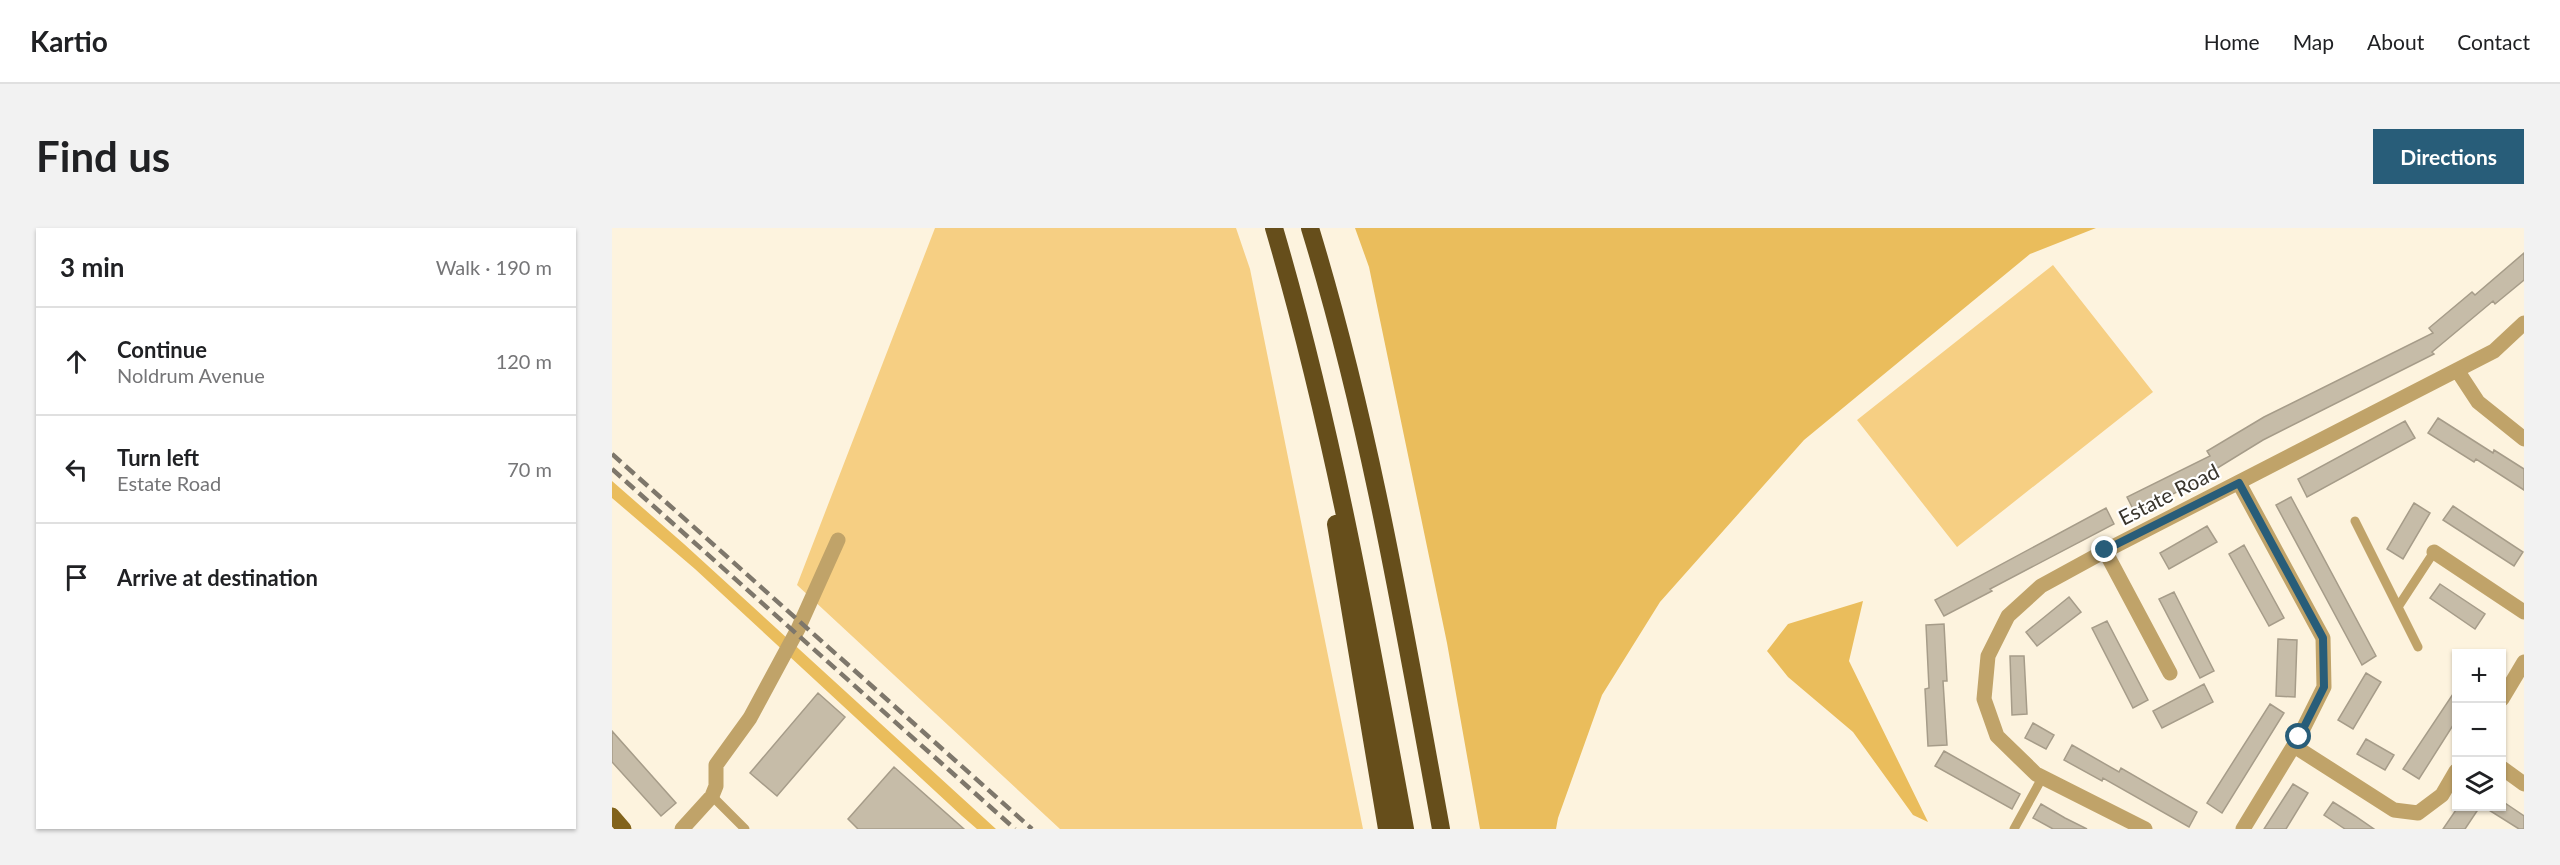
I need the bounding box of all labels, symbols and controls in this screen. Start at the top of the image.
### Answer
text: Kartio [30,24,108,58]
text: Home [2204,29,2260,54]
text: Map [2293,29,2334,54]
text: About [2367,29,2424,54]
text: Contact [2457,29,2530,54]
button: Directions [2373,129,2524,184]
text: Find us [36,131,170,181]
text: 3 min [60,251,124,283]
text: Walk · 190 m [436,255,552,279]
text: Continue [117,336,207,363]
icon: ahead [60,345,93,378]
text: 120 m [496,349,552,373]
text: Noldrum Avenue [117,363,265,387]
text: Turn left [117,444,199,471]
icon: left [60,453,93,486]
text: 70 m [507,457,552,481]
street label: Estate Road [2114,458,2223,530]
text: Estate Road [117,471,221,495]
route end [2091,536,2117,562]
icon: arrive [60,561,93,594]
text: Arrive at destination [117,564,318,591]
map controls [2452,649,2506,811]
button: + [2452,649,2506,703]
button: − [2452,703,2506,757]
route start [2285,723,2311,749]
button: layers [2452,757,2506,811]

